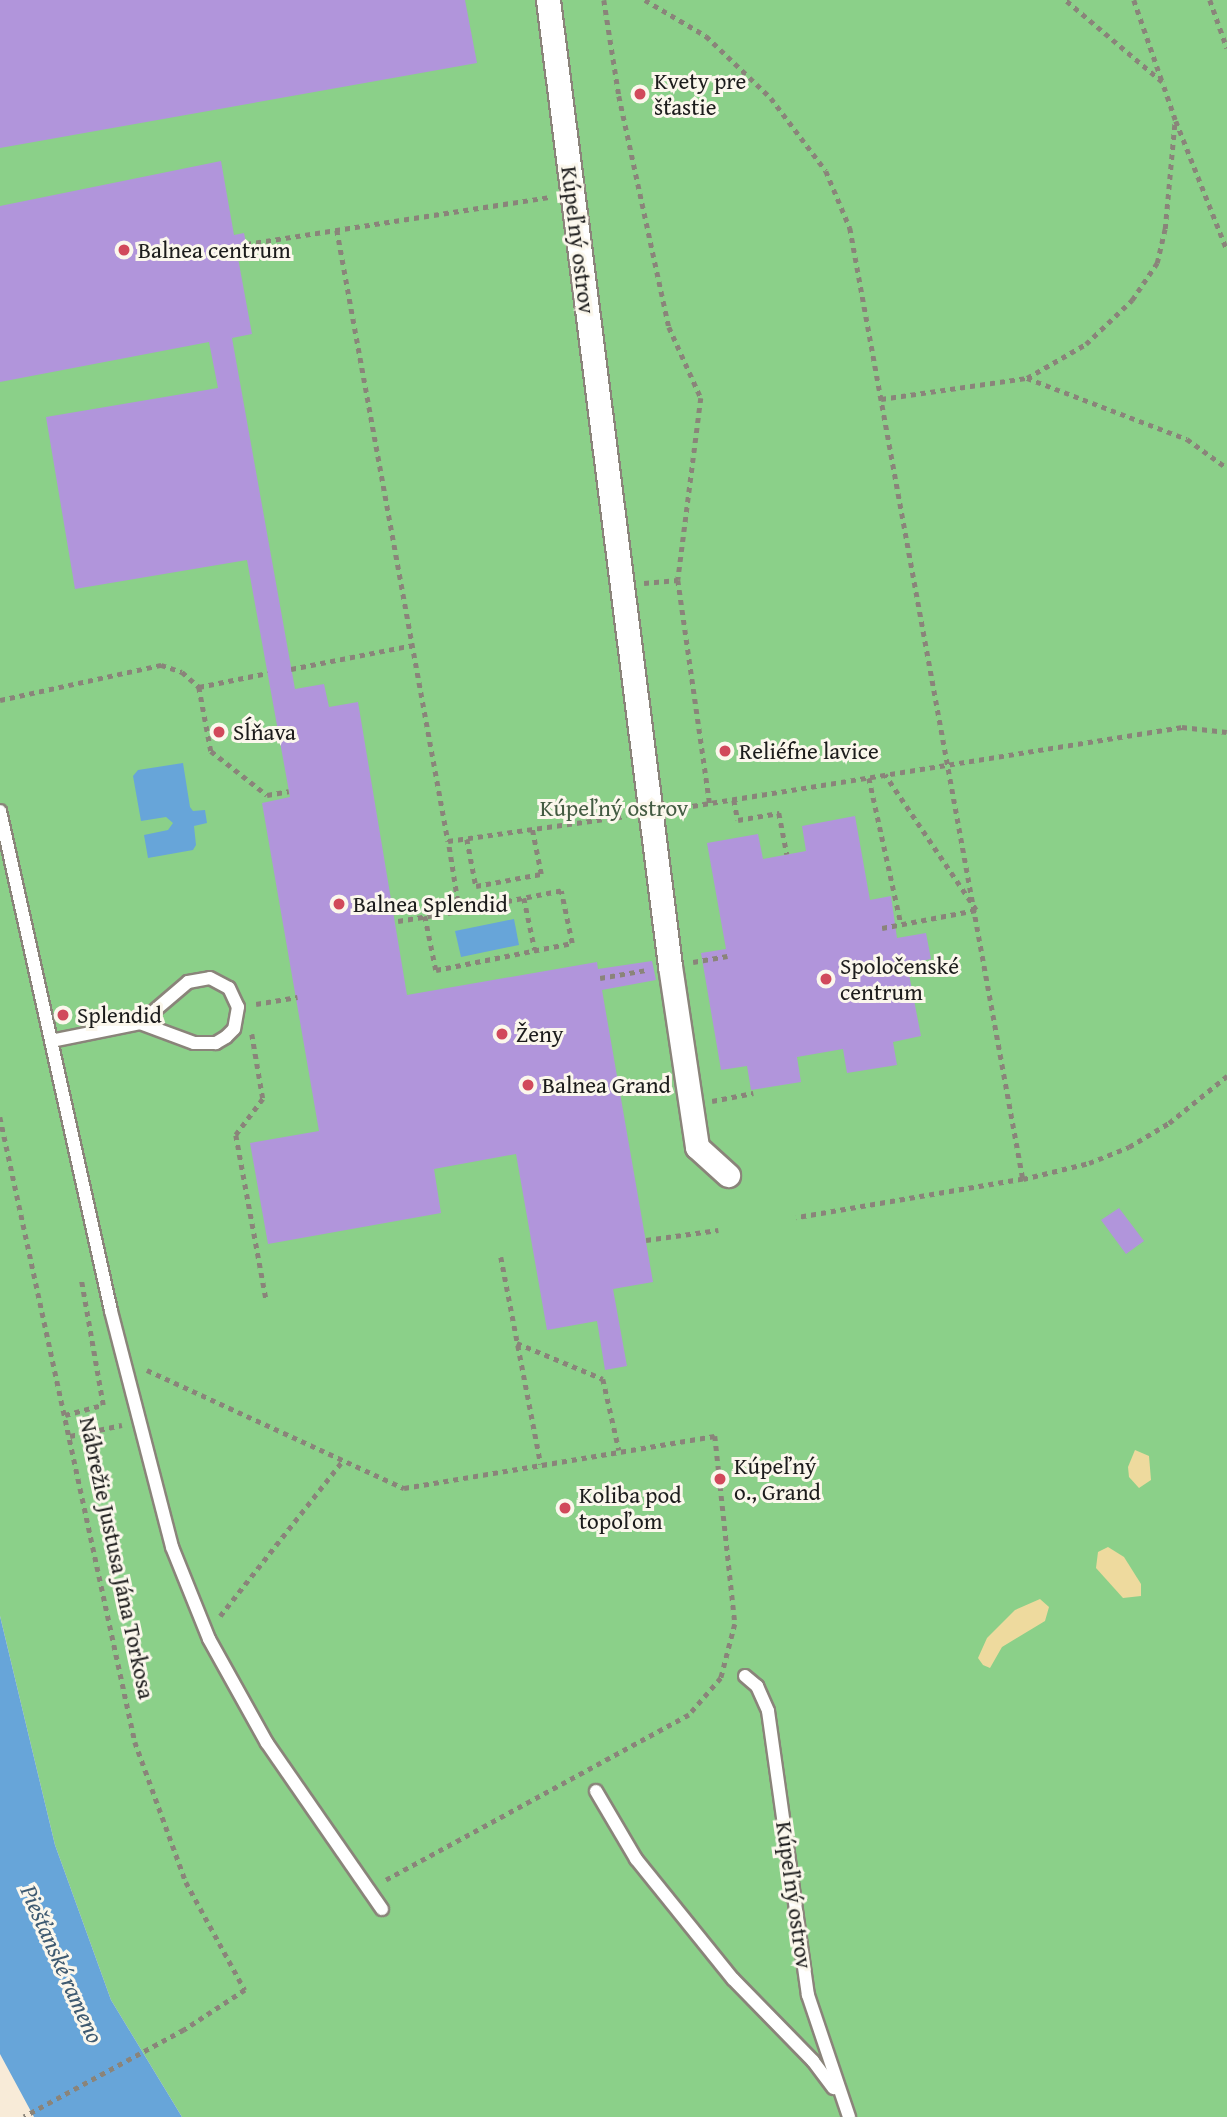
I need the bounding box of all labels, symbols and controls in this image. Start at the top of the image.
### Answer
place label: Kvety pre šťastie [654,67,746,121]
marker: Kvety pre šťastie [632,86,648,102]
street label: Kúpeľný ostrov [555,165,601,315]
place label: Balnea centrum [138,236,291,264]
marker: Balnea centrum [116,242,132,258]
place label: Sĺňava [233,718,296,746]
marker: Sĺňava [211,724,227,740]
place label: Reliéfne lavice [739,737,879,765]
marker: Reliéfne lavice [717,743,733,759]
park label: Kúpeľný ostrov [540,794,688,822]
place label: Balnea Splendid [353,890,508,918]
marker: Balnea Splendid [331,896,347,912]
place label: Spoločenské centrum [840,952,959,1006]
marker: Spoločenské centrum [818,971,834,987]
place label: Splendid [77,1001,162,1029]
marker: Splendid [55,1007,71,1023]
place label: Ženy [516,1020,563,1048]
marker: Ženy [494,1026,510,1042]
place label: Balnea Grand [542,1071,671,1099]
marker: Balnea Grand [520,1077,536,1093]
street label: Nábrežie Justusa Jána Torkosa [74,1414,160,1702]
place label: Kúpeľný o., Grand [734,1452,821,1506]
marker: Kúpeľný o., Grand [712,1471,728,1487]
place label: Koliba pod topoľom [579,1481,682,1535]
marker: Koliba pod topoľom [557,1500,573,1516]
street label: Kúpeľný ostrov [770,1820,818,1970]
water label: Piešťanské rameno [14,1880,110,2048]

